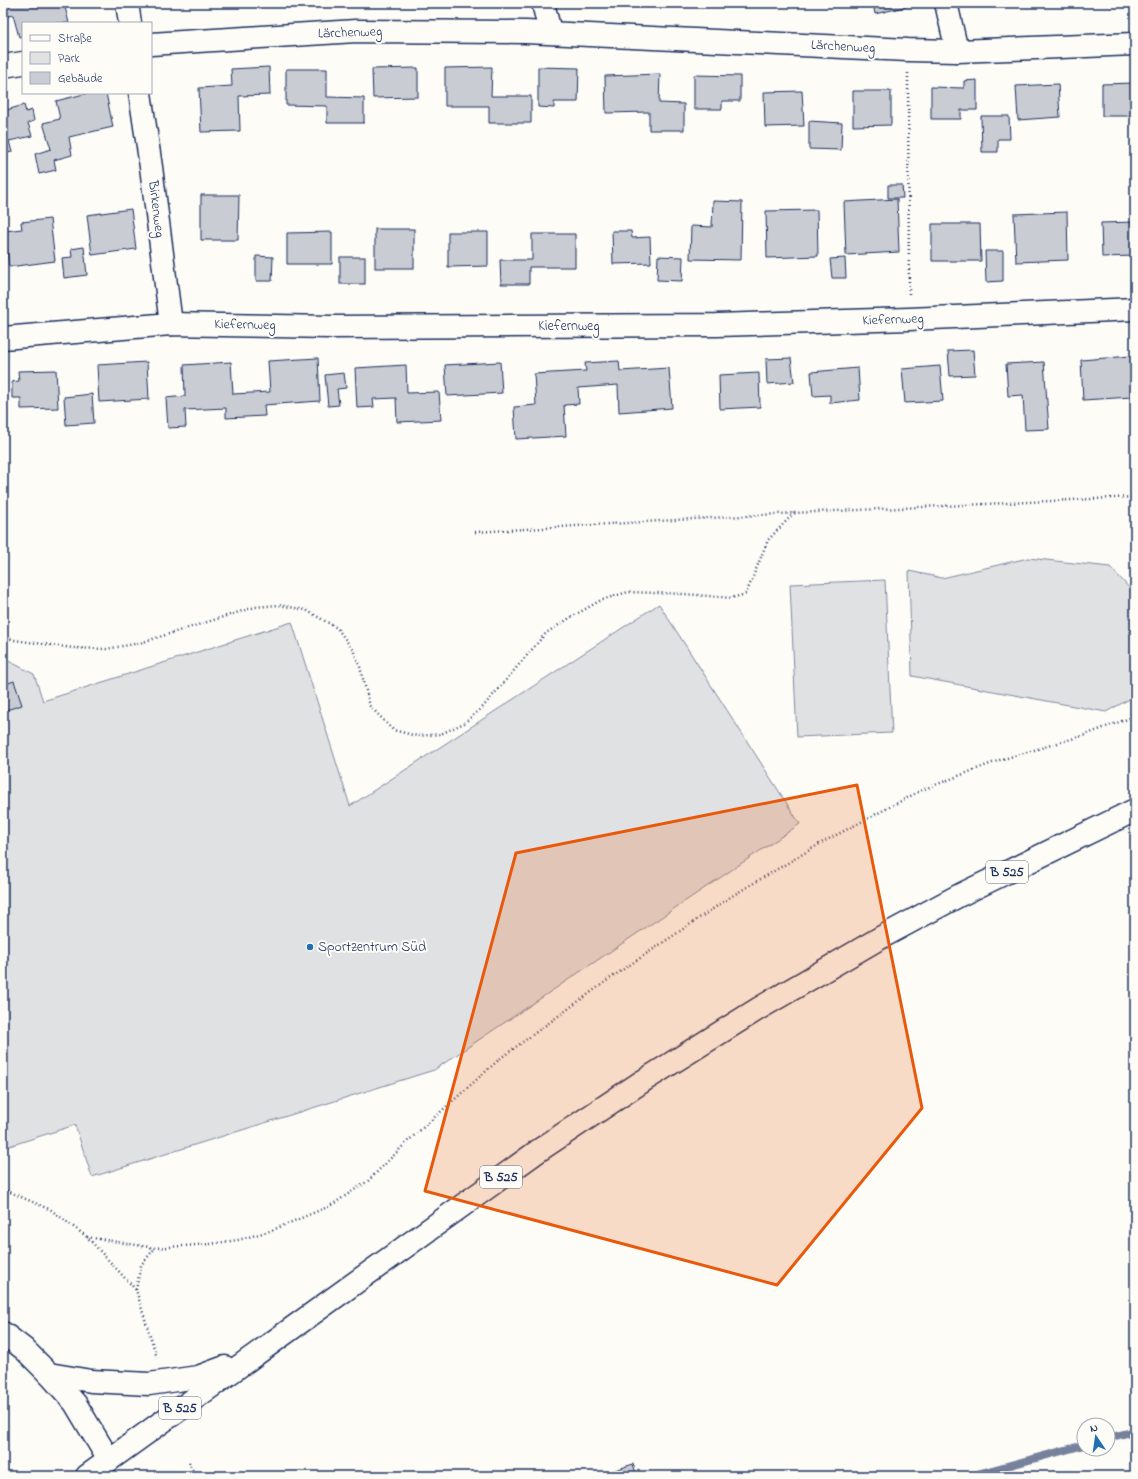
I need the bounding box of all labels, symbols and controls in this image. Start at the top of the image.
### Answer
street label: Lärchenweg [317,21,383,46]
legend [22,22,152,94]
text: Straße [58,30,92,48]
street label: Lärchenweg [810,35,876,60]
text: Park [58,50,80,68]
text: Gebäude [58,70,103,88]
street label: Birkenweg [141,178,170,239]
street label: Kiefernweg [862,308,924,333]
street label: Kiefernweg [214,314,276,337]
street label: Kiefernweg [538,316,600,338]
road number: B 525 [986,861,1028,883]
place label: Sportzentrum Süd [318,937,426,958]
marker: Sportzentrum Süd [305,942,315,952]
road number: B 525 [480,1166,522,1188]
road number: B 525 [159,1397,201,1419]
north arrow [1076,1417,1116,1457]
text: N [1089,1420,1099,1437]

